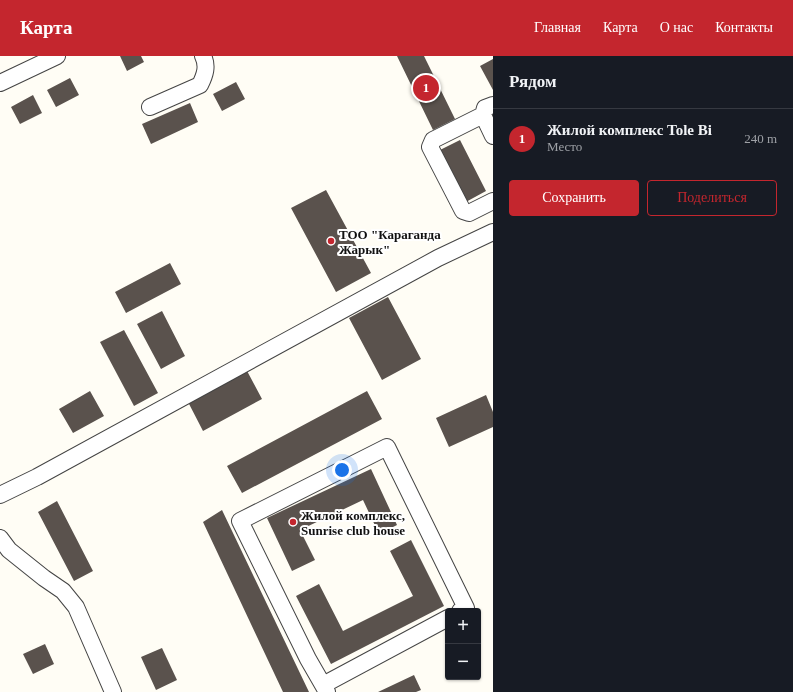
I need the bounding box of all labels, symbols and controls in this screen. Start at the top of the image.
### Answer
text: Карта [20,17,72,38]
text: Главная [534,20,581,35]
text: Карта [603,20,638,35]
text: О нас [660,20,693,35]
text: Контакты [715,20,773,35]
text: Рядом [509,72,557,91]
pin: 1 [413,73,439,103]
text: Жилой комплекс Tole Bi [547,122,712,138]
text: 1 [519,131,525,146]
text: 240 m [744,131,777,146]
text: Место [547,139,582,154]
button: Сохранить [509,180,639,216]
button: Поделиться [647,180,777,216]
place label: ТОО "Караганда Жарык" [339,227,441,257]
marker: ТОО "Караганда Жарык" [326,236,336,246]
your location [332,460,352,480]
place label: Жилой комплекс, Sunrise club house [301,508,405,538]
marker: Жилой комплекс, Sunrise club house [288,517,298,527]
map controls [445,608,481,680]
button: + [445,608,481,644]
button: − [445,644,481,680]

